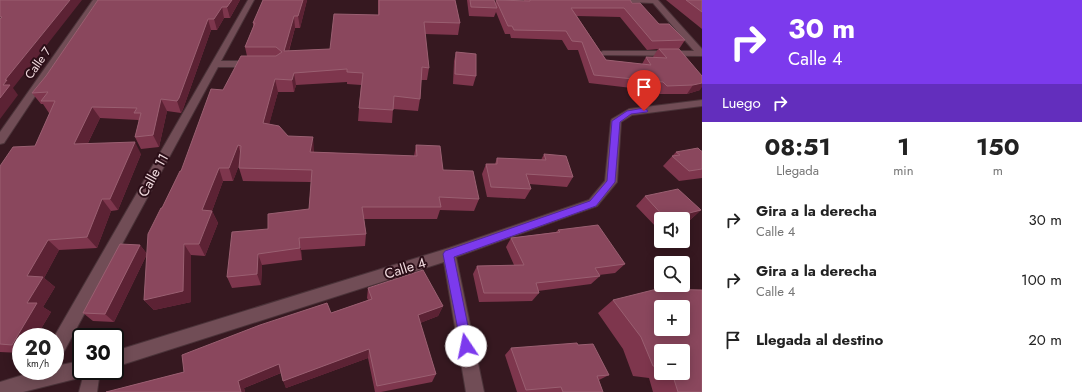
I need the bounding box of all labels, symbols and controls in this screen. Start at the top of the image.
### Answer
text: 30 m [788,8,855,49]
icon: right [722,16,774,68]
street label: Calle 7 [20,43,56,83]
text: Calle 4 [788,46,842,72]
pin [627,70,661,111]
icon: arrive [633,76,655,98]
text: Luego [722,92,761,114]
icon: right [769,92,791,114]
text: 08:51 [764,129,831,164]
text: 1 [897,129,909,164]
text: 150 [976,129,1020,164]
street label: Calle 11 [133,150,173,200]
text: Llegada [776,161,819,180]
text: min [893,161,914,180]
text: m [993,161,1003,180]
text: Gira a la derecha [756,200,877,222]
icon: right [722,209,744,231]
text: 30 m [1029,209,1062,231]
map controls [654,212,690,380]
button: sound [654,212,690,248]
text: Calle 4 [756,222,795,241]
street label: Calle 4 [382,252,428,284]
button: search [654,256,690,292]
text: Gira a la derecha [756,260,877,282]
icon: right [722,269,744,291]
text: 100 m [1021,269,1062,291]
text: Calle 4 [756,282,795,301]
button: + [654,300,690,336]
position arrow [445,325,487,367]
speed limit sign: 30 [72,328,124,380]
icon: arrive [722,329,744,351]
text: Llegada al destino [756,329,883,351]
text: 20 m [1028,329,1062,351]
text: 20 [25,334,51,363]
button: − [654,344,690,380]
text: km/h [27,356,49,371]

